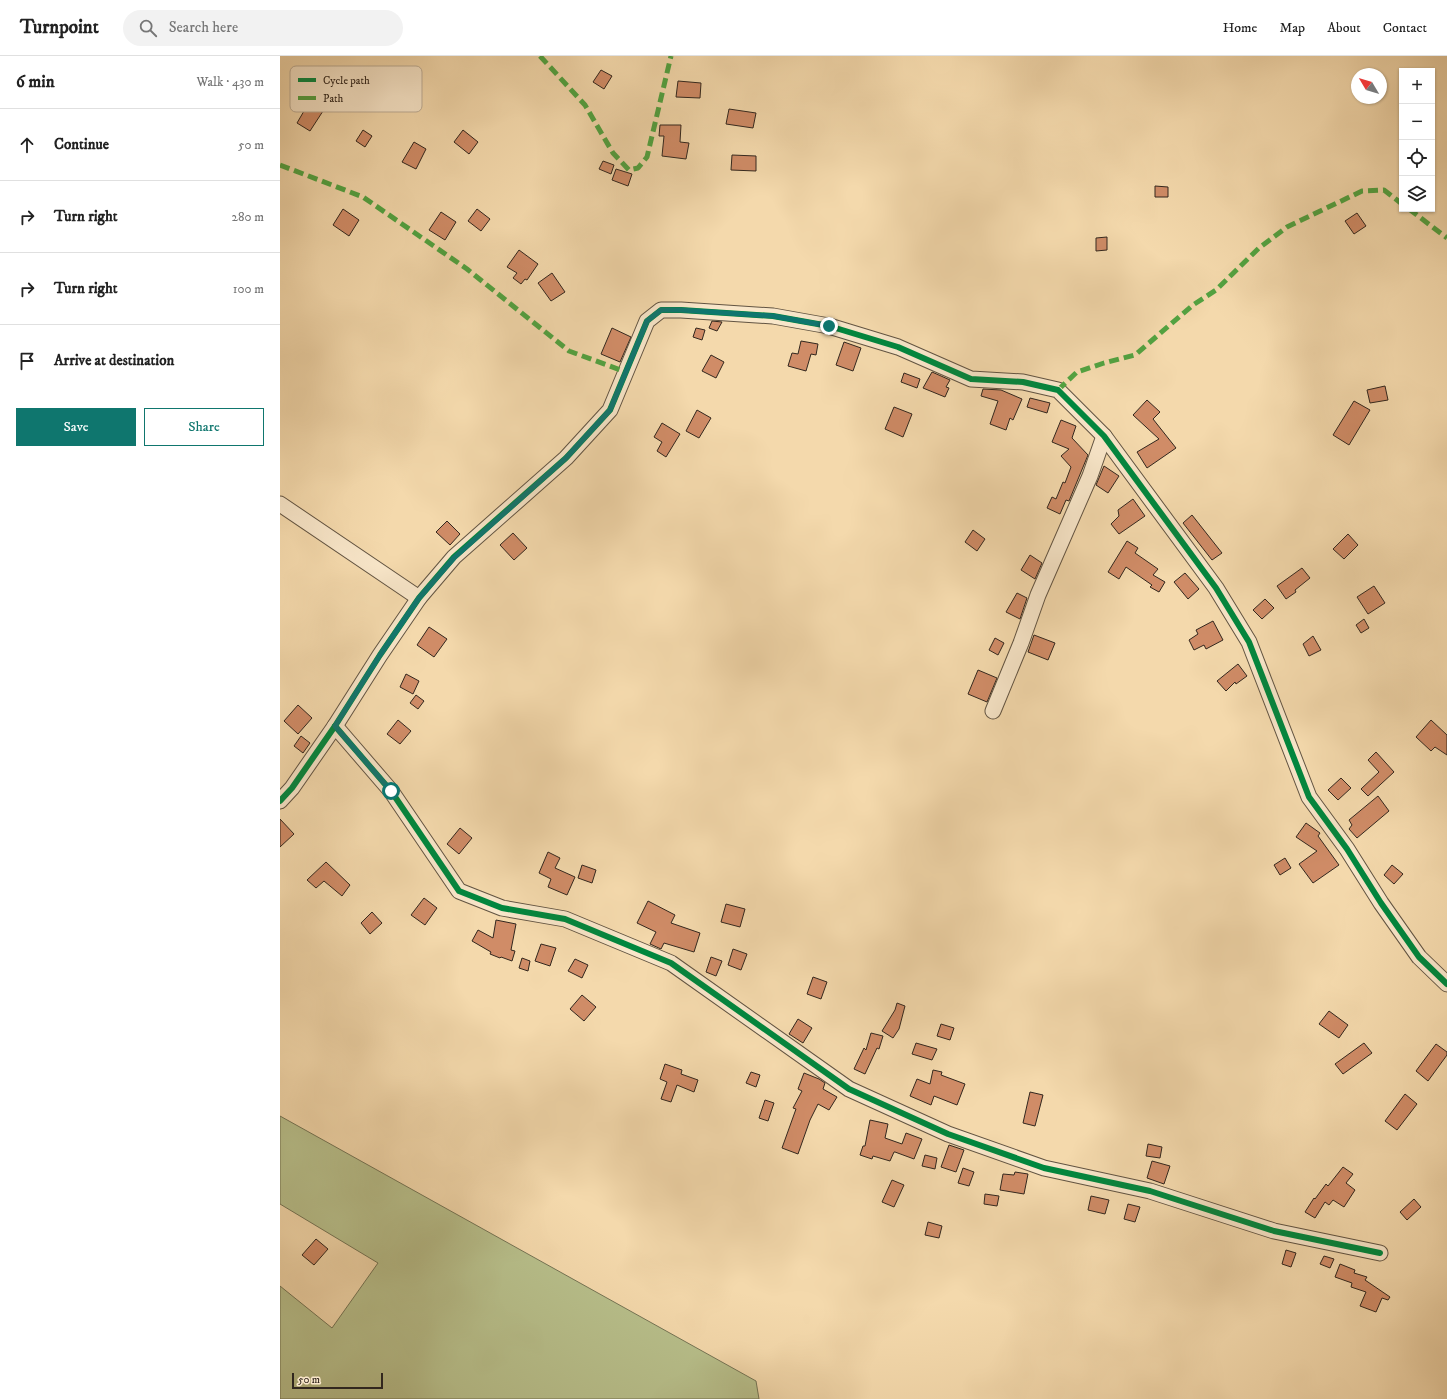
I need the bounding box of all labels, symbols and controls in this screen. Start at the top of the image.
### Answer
search box [123,10,403,46]
text: Turnpoint [20,16,99,39]
icon: search [137,17,159,39]
text: Search here [169,18,238,37]
text: Home [1223,19,1257,37]
text: Map [1279,19,1305,37]
text: About [1327,19,1361,37]
text: Contact [1383,19,1427,37]
legend [290,66,422,112]
north arrow [1351,68,1387,104]
map controls [1399,68,1435,212]
button: + [1399,68,1435,104]
text: 6 min [16,71,55,93]
text: Walk · 430 m [196,74,264,90]
text: Cycle path [323,74,370,88]
text: Path [323,92,344,106]
button: − [1399,104,1435,140]
icon: ahead [16,134,38,156]
text: Continue [54,135,109,154]
text: 50 m [238,137,264,153]
button: locate [1399,140,1435,176]
button: layers [1399,176,1435,212]
icon: right [16,206,38,228]
text: Turn right [54,207,117,226]
text: 280 m [232,209,264,225]
icon: right [16,278,38,300]
text: Turn right [54,279,117,298]
text: 100 m [233,281,264,297]
route end [820,317,838,335]
icon: arrive [16,350,38,372]
text: Arrive at destination [54,351,174,370]
button: Save [16,408,136,446]
button: Share [144,408,264,446]
route start [382,782,400,800]
scale bar [292,1371,383,1390]
text: 50 m [298,1373,320,1387]

